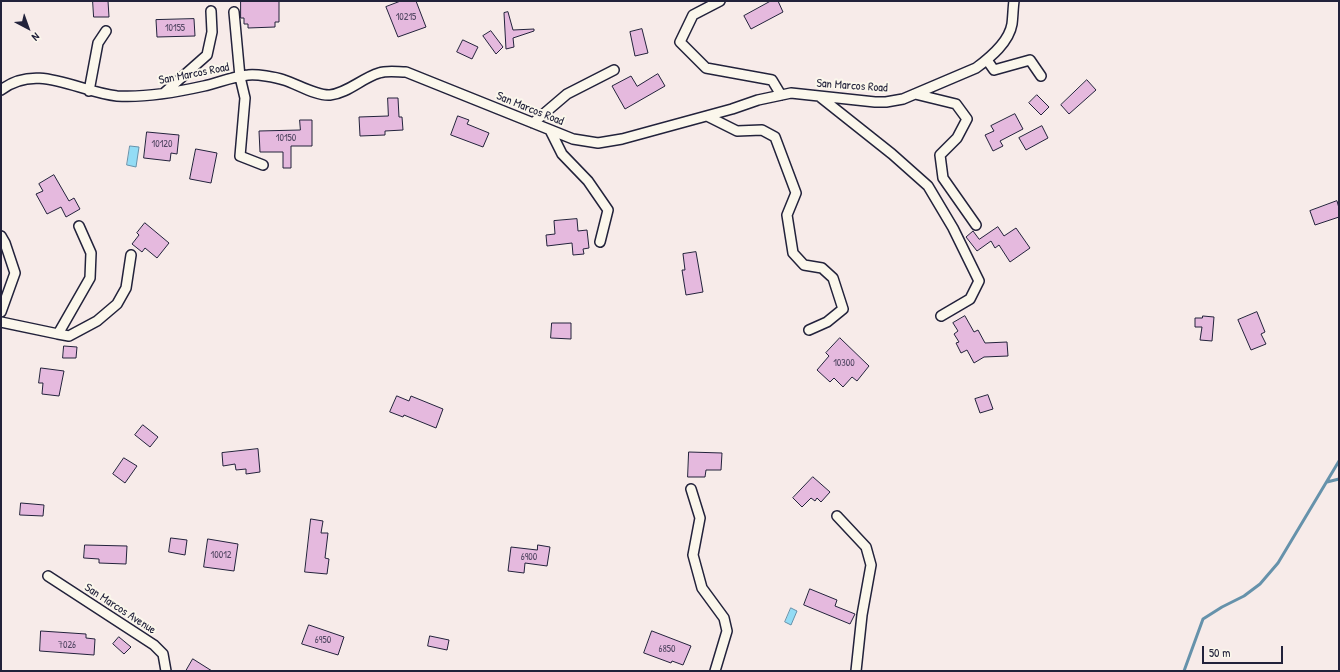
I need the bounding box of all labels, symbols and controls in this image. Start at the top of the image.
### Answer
north arrow [8,8,48,48]
house number: 10215 [396,11,416,23]
house number: 10155 [165,22,185,34]
text: N [29,30,43,44]
street label: San Marcos Road [158,60,230,88]
street label: San Marcos Road [816,76,888,96]
street label: San Marcos Road [494,89,566,129]
house number: 10150 [276,132,296,144]
house number: 10120 [152,138,172,150]
house number: 10300 [833,357,855,369]
house number: 10012 [211,549,231,561]
house number: 6900 [521,551,537,563]
street label: San Marcos Avenue [82,581,158,637]
house number: 6950 [315,634,331,646]
scale bar [1204,638,1285,664]
house number: 7026 [58,639,76,651]
house number: 6850 [658,643,676,655]
text: 50 m [1209,644,1230,661]

